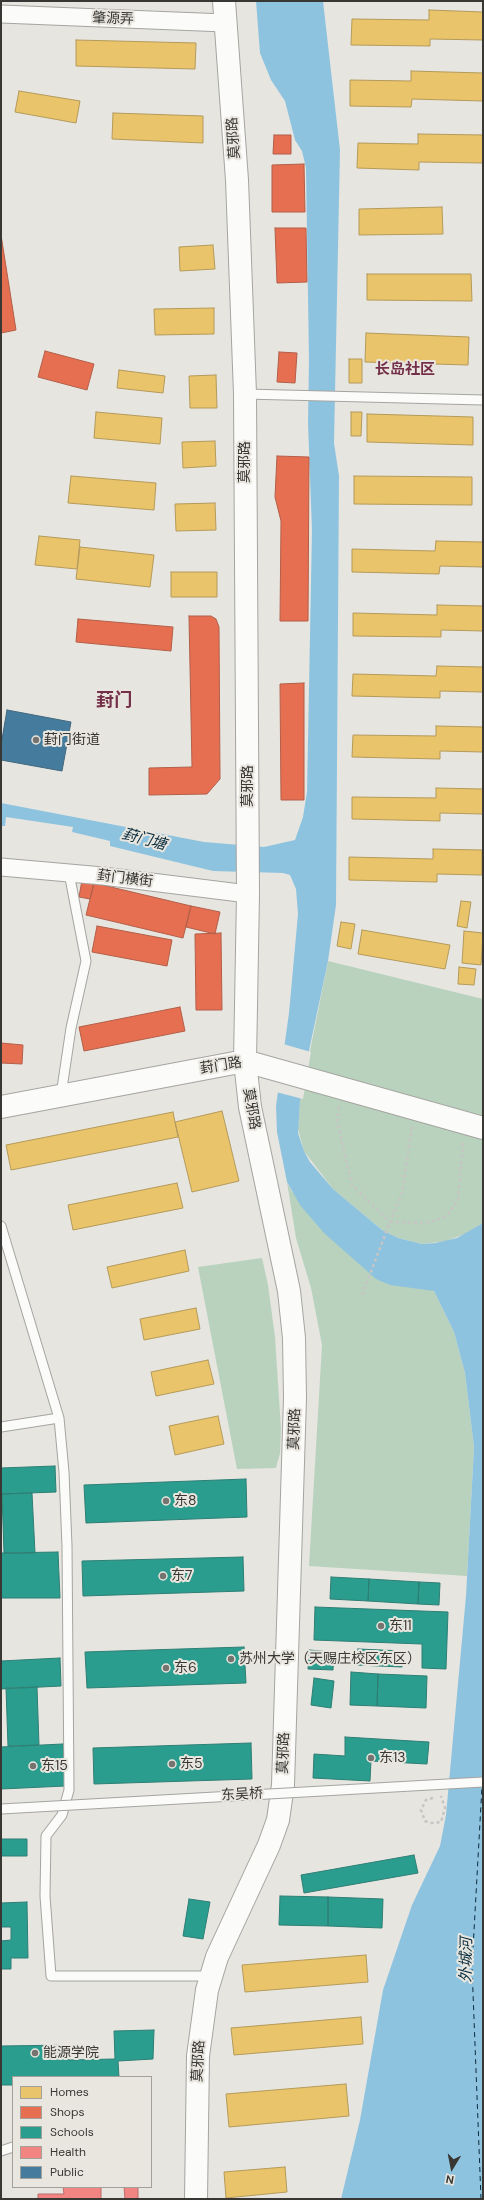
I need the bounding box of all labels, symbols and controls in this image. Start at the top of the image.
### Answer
street label: 肇源弄 [92,10,134,28]
street label: 莫邪路 [224,116,244,160]
district label: 长岛社区 [375,361,435,379]
street label: 莫邪路 [237,441,253,483]
district label: 葑门 [96,690,132,712]
place label: 葑门街道 [44,732,100,748]
marker: 葑门街道 [31,735,41,745]
street label: 莫邪路 [240,765,256,807]
water label: 葑门塘 [120,825,168,855]
street label: 葑门横街 [96,867,154,891]
street label: 葑门路 [199,1054,243,1078]
street label: 莫邪路 [239,1087,263,1131]
street label: 莫邪路 [286,1408,304,1450]
place label: 东8 [174,1493,197,1509]
marker: 东8 [161,1496,171,1506]
place label: 东7 [171,1568,192,1584]
marker: 东7 [158,1571,168,1581]
place label: 东11 [389,1618,412,1634]
marker: 东11 [376,1621,386,1631]
place label: 苏州大学（天赐庄校区东区） [239,1651,421,1667]
marker: 苏州大学（天赐庄校区东区） [226,1654,236,1664]
place label: 东6 [174,1660,197,1676]
marker: 东6 [161,1663,171,1673]
street label: 莫邪路 [275,1732,293,1774]
place label: 东13 [379,1750,406,1766]
marker: 东13 [366,1753,376,1763]
place label: 东5 [180,1756,203,1772]
place label: 东15 [41,1758,68,1774]
marker: 东5 [167,1759,177,1769]
marker: 东15 [28,1761,38,1771]
street label: 东吴桥 [221,1786,263,1804]
water label: 外城河 [458,1937,476,1983]
street label: 莫邪路 [190,2040,208,2082]
place label: 能源学院 [43,2045,99,2061]
marker: 能源学院 [30,2048,40,2058]
legend [12,2076,152,2188]
text: Homes [50,2084,89,2100]
text: Shops [50,2104,85,2120]
text: Schools [50,2124,94,2140]
text: Health [50,2144,86,2160]
north arrow [432,2148,472,2188]
text: Public [50,2164,84,2180]
text: N [445,2172,455,2187]

